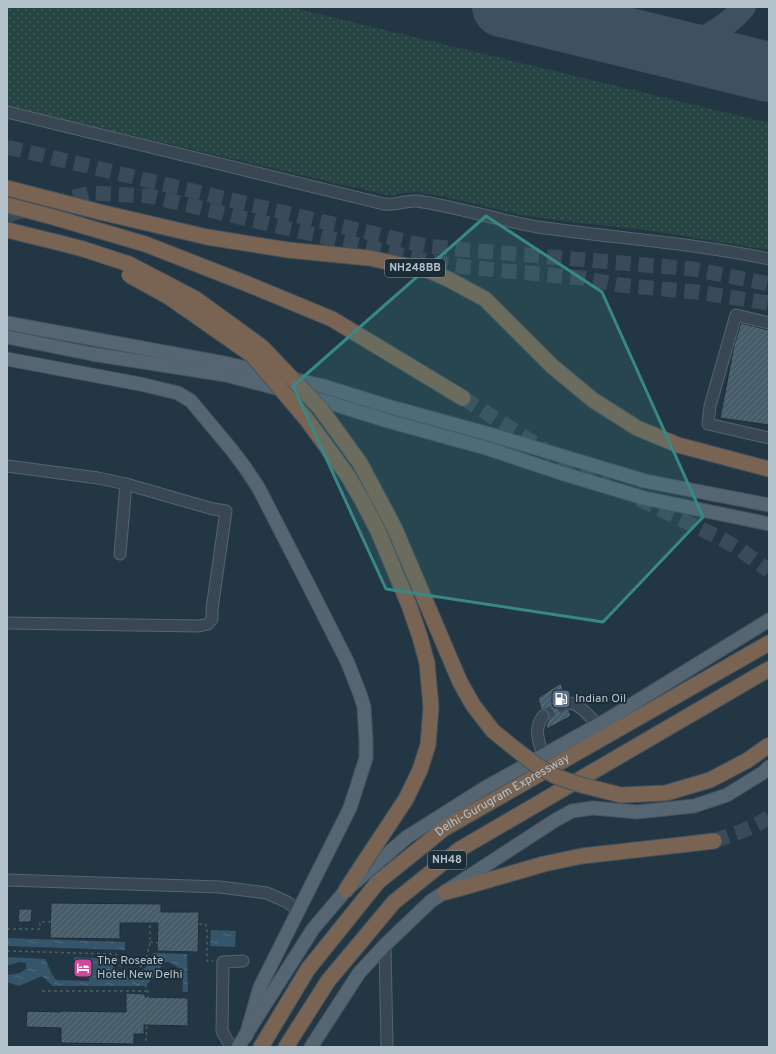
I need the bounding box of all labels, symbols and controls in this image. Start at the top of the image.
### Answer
road number: NH248BB [385,259,445,277]
fuel station icon: Indian Oil [550,688,572,710]
place label: Indian Oil [575,691,626,707]
street label: Delhi-Gurugram Expressway [432,750,573,841]
road number: NH48 [428,851,466,869]
place label: The Roseate Hotel New Delhi [97,953,183,983]
hotel icon: The Roseate Hotel New Delhi [72,957,94,979]

